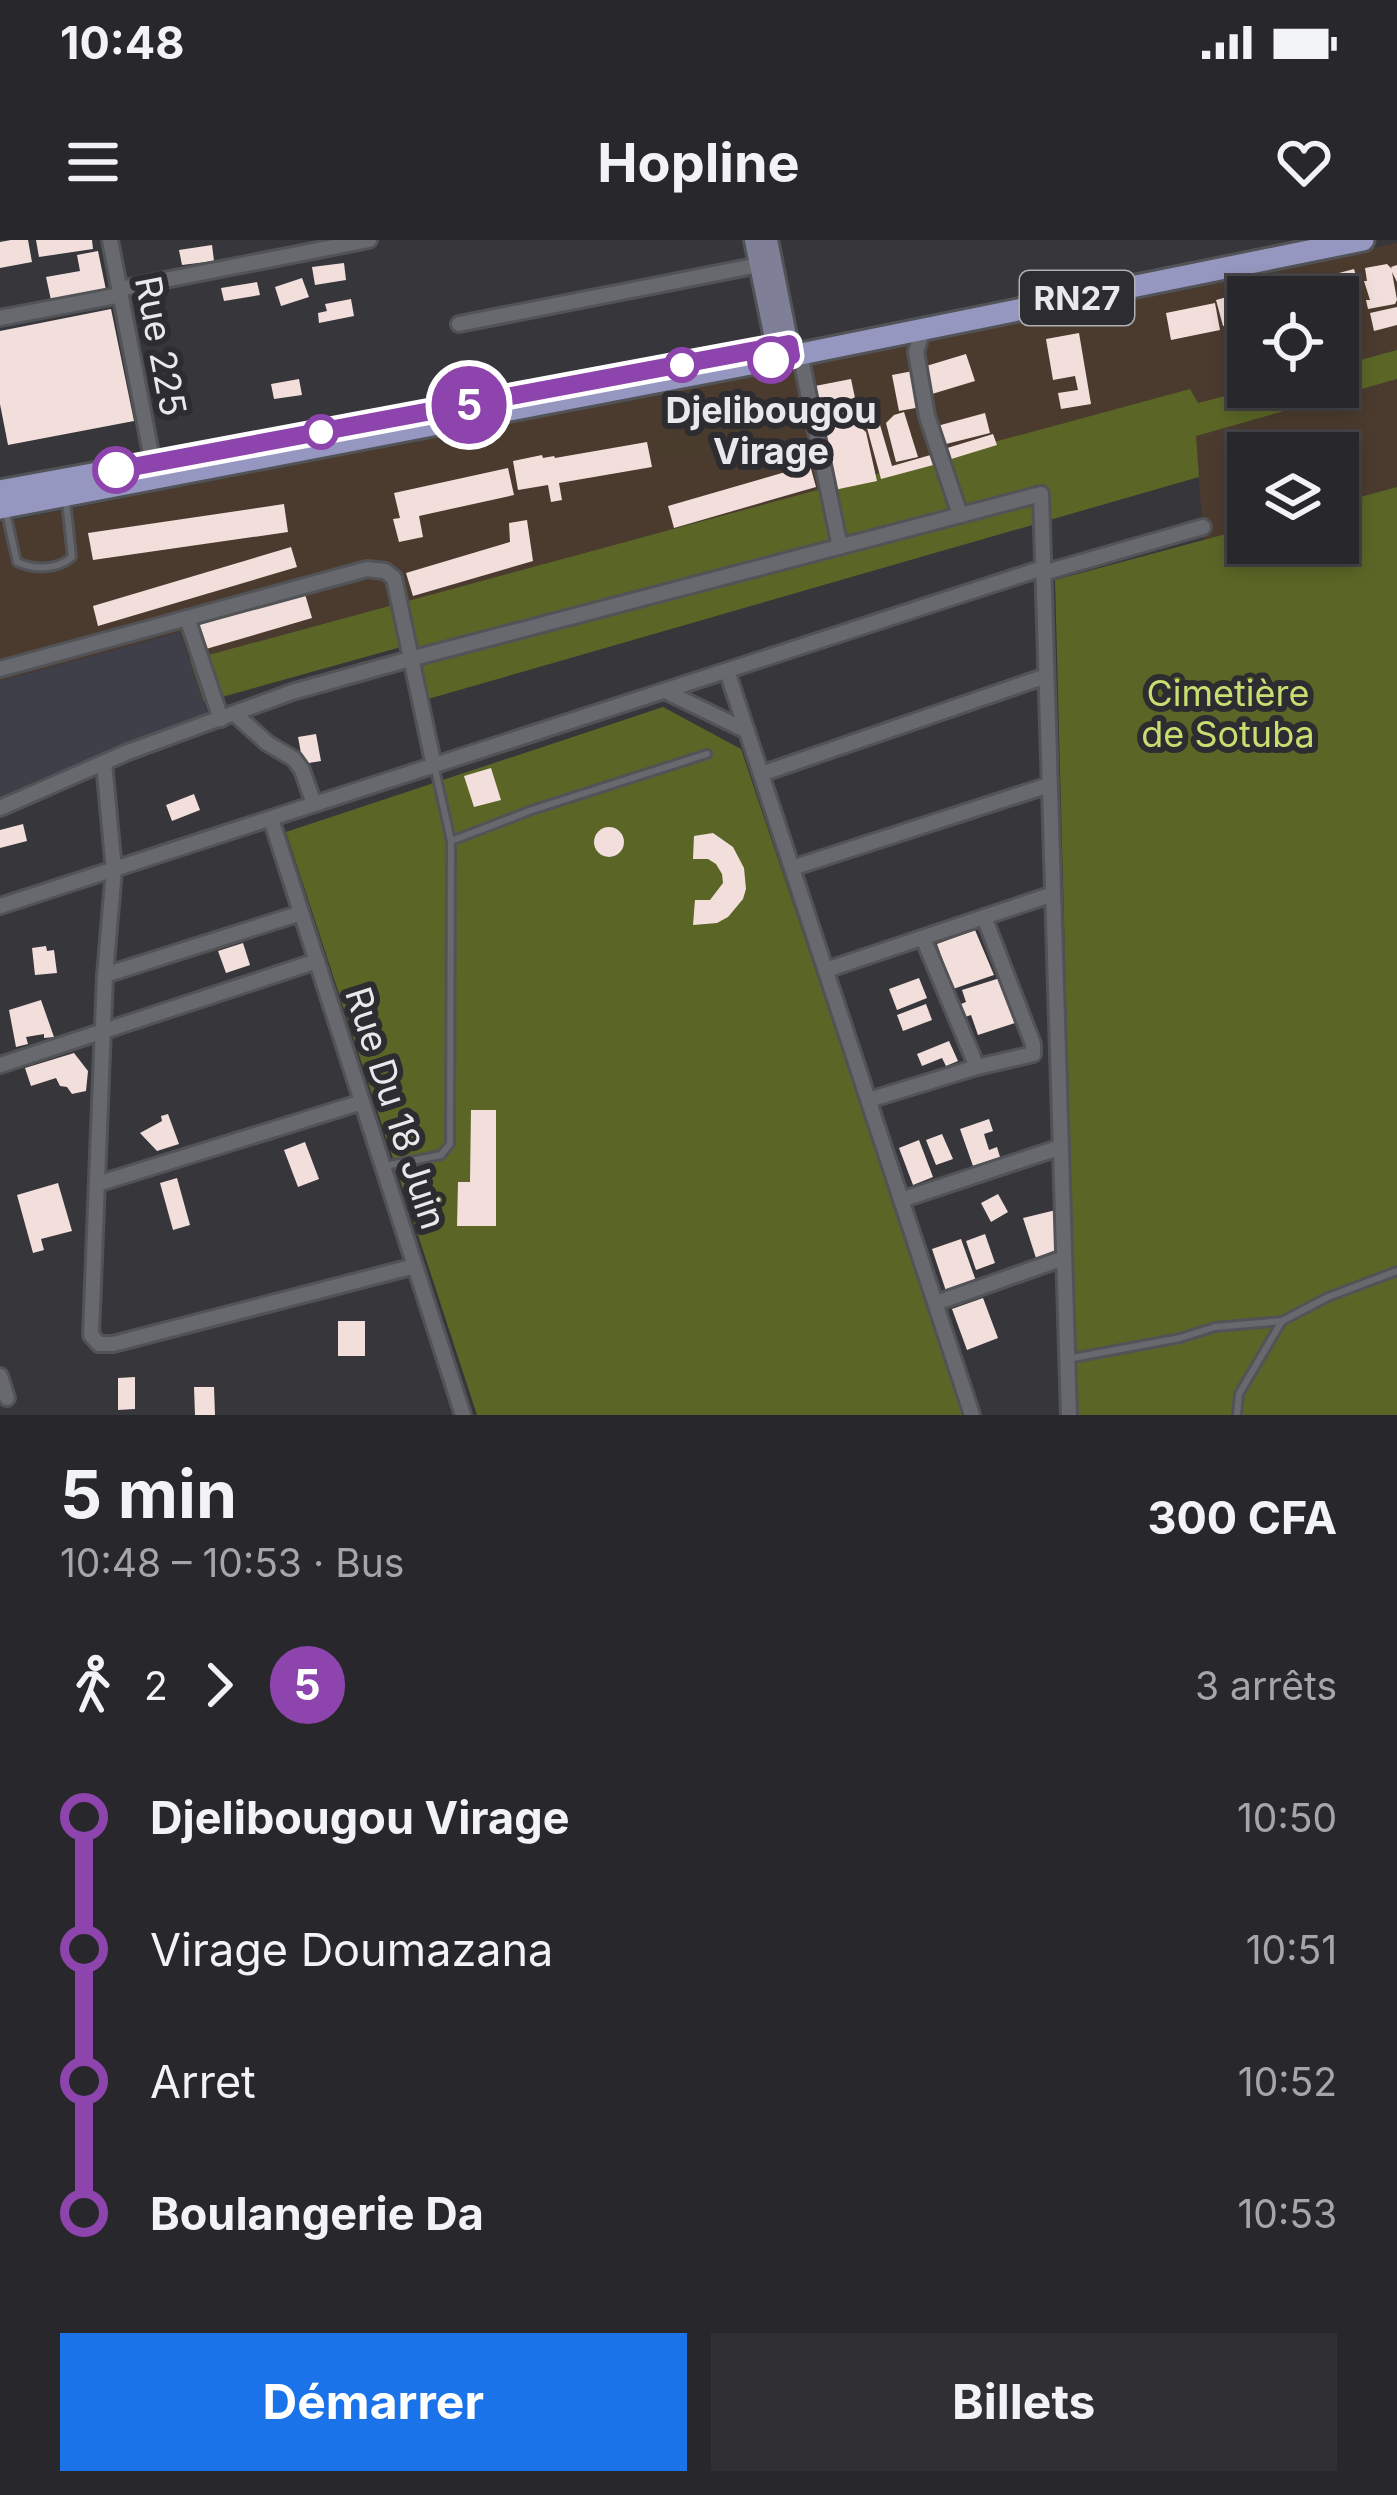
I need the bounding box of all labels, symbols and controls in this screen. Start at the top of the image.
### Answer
text: 10:48 [60,15,185,70]
icon: menu [60,129,126,195]
icon: heart [1271,129,1337,195]
text: Hopline [597,130,800,195]
road number: RN27 [1020,271,1134,325]
street label: Rue 225 [126,272,196,420]
map controls [1227,276,1359,564]
button: locate [1227,276,1359,408]
marker: Djelibougou Virage [749,338,793,382]
unlabelled marker [666,349,698,381]
line badge: 5 [430,366,508,444]
text: 5 [456,379,482,430]
place label: Djelibougou Virage [665,388,877,473]
unlabelled marker [305,416,337,448]
button: layers [1227,432,1359,564]
unlabelled marker [94,448,138,492]
park label: Cimetière de Sotuba [1141,671,1315,756]
street label: Rue Du 18 Juin [336,981,456,1235]
text: 5 min [60,1454,237,1534]
text: 300 CFA [1147,1490,1337,1545]
text: 10:48 – 10:53 · Bus [60,1539,404,1586]
icon: walk [60,1652,126,1718]
icon: forward [186,1652,252,1718]
text: 5 [294,1659,321,1710]
text: 2 [144,1662,168,1709]
text: 3 arrêts [1195,1662,1337,1709]
text: Djelibougou Virage [150,1790,569,1845]
text: 10:50 [1237,1794,1337,1841]
text: Virage Doumazana [150,1922,553,1977]
text: 10:51 [1246,1926,1337,1973]
text: Arret [150,2054,256,2109]
text: 10:52 [1238,2058,1337,2105]
text: Boulangerie Da [150,2186,484,2241]
text: 10:53 [1238,2190,1337,2237]
button: Démarrer [60,2333,687,2471]
button: Billets [711,2333,1337,2471]

